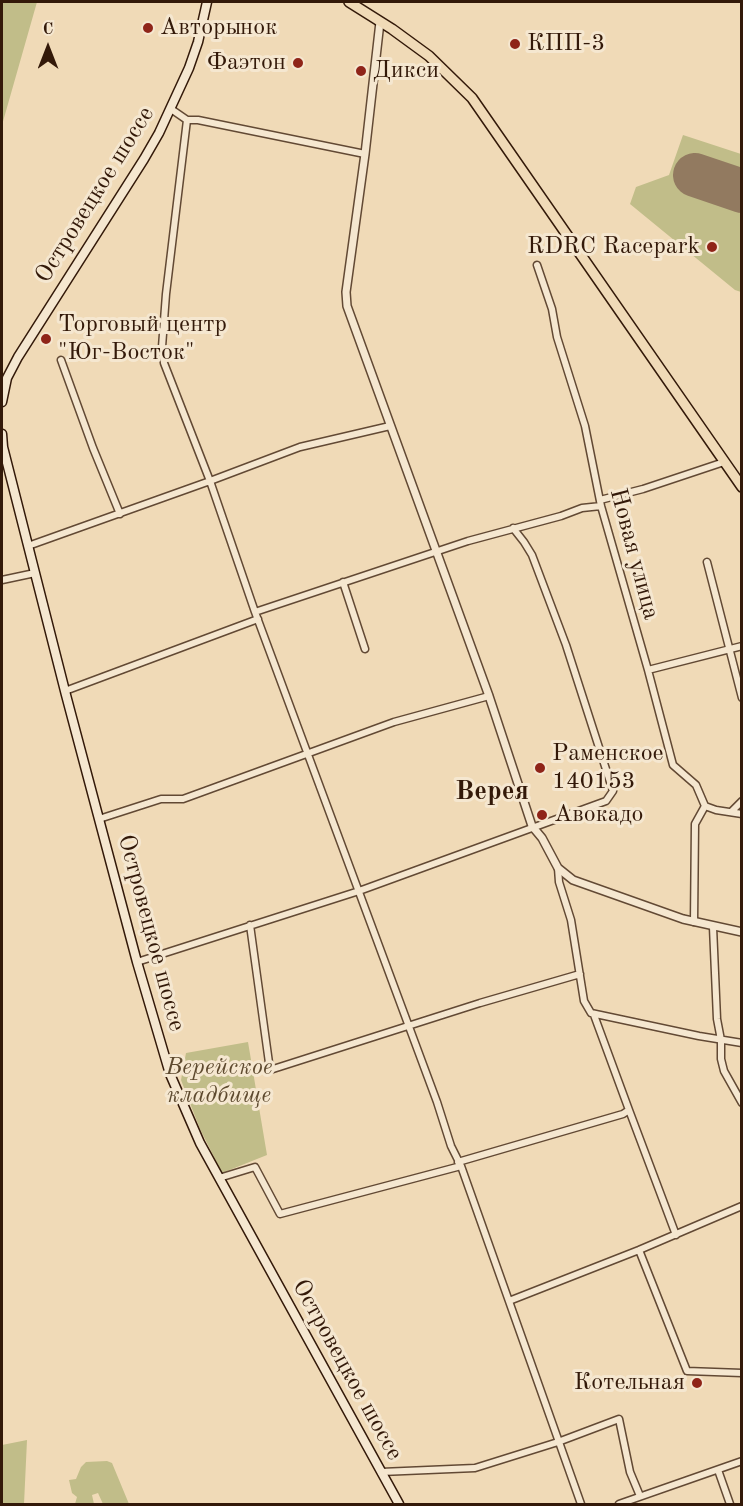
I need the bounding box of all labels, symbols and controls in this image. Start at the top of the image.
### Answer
place label: Авторынок [160,14,277,42]
north arrow [18,18,78,78]
marker: Авторынок [141,21,155,35]
text: С [43,22,53,38]
place label: КПП-3 [527,30,605,58]
marker: КПП-3 [508,37,522,51]
place label: Фаэтон [207,49,286,77]
marker: Фаэтон [291,56,305,70]
place label: Дикси [373,57,439,85]
marker: Дикси [354,64,368,78]
street label: Островецкое шоссе [29,101,161,289]
place label: RDRC Racepark [527,233,700,261]
marker: RDRC Racepark [705,240,719,254]
place label: Торговый центр "Юг-Восток" [58,311,227,367]
marker: Торговый центр "Юг-Восток" [39,332,53,346]
street label: Новая улица [603,485,665,623]
place label: Раменское 140153 [552,740,664,796]
marker: Раменское 140153 [533,761,547,775]
district label: Верея [455,776,529,808]
place label: Авокадо [554,801,643,829]
marker: Авокадо [535,808,549,822]
street label: Островецкое шоссе [111,831,191,1035]
park label: Верейское кладбище [165,1054,273,1110]
street label: Островецкое шоссе [285,1274,409,1466]
place label: Котельная [574,1369,685,1397]
marker: Котельная [690,1376,704,1390]

